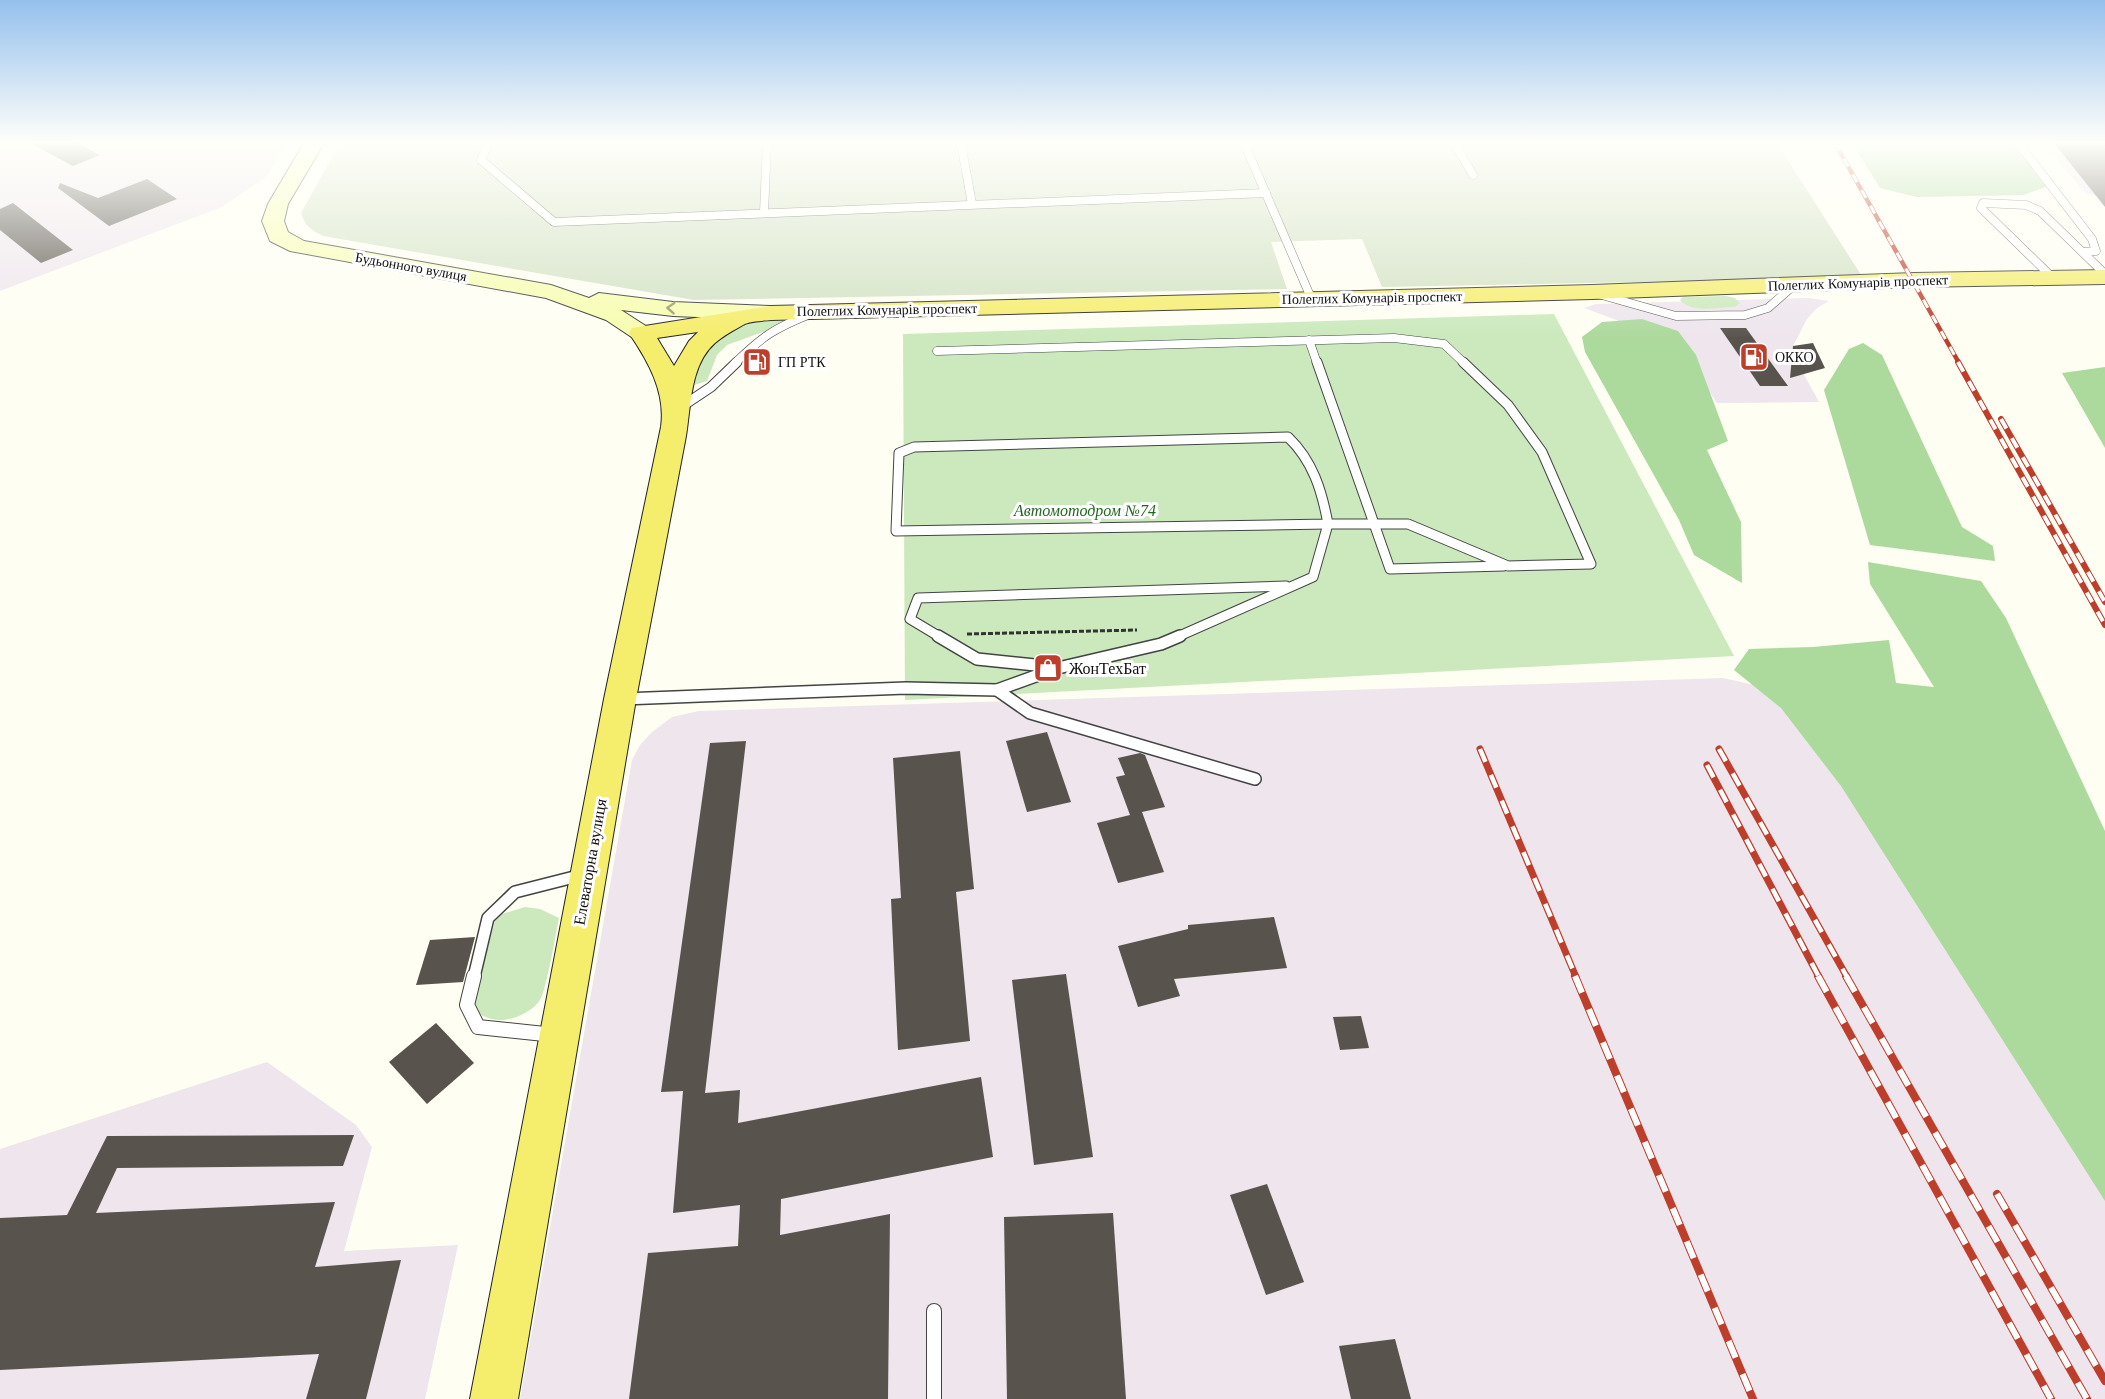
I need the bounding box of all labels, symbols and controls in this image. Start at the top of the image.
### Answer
street label: Будьонного вулиця [354,250,469,284]
street label: Полеглих Комунарів проспект [1768,272,1948,294]
street label: Полеглих Комунарів проспект [1282,289,1462,307]
street label: Полеглих Комунарів проспект [797,301,977,319]
one-way arrow [666,302,675,315]
fuel station icon: ОККО [1738,341,1770,373]
fuel station icon: ГП РТК [741,346,773,378]
place label: ОККО [1775,350,1814,365]
place label: ГП РТК [778,355,826,370]
park label: Автомотодром №74 [1013,502,1156,520]
shop icon: ЖонТехБат [1032,652,1064,684]
place label: ЖонТехБат [1069,660,1146,677]
street label: Елеваторна вулиця [571,797,611,927]

